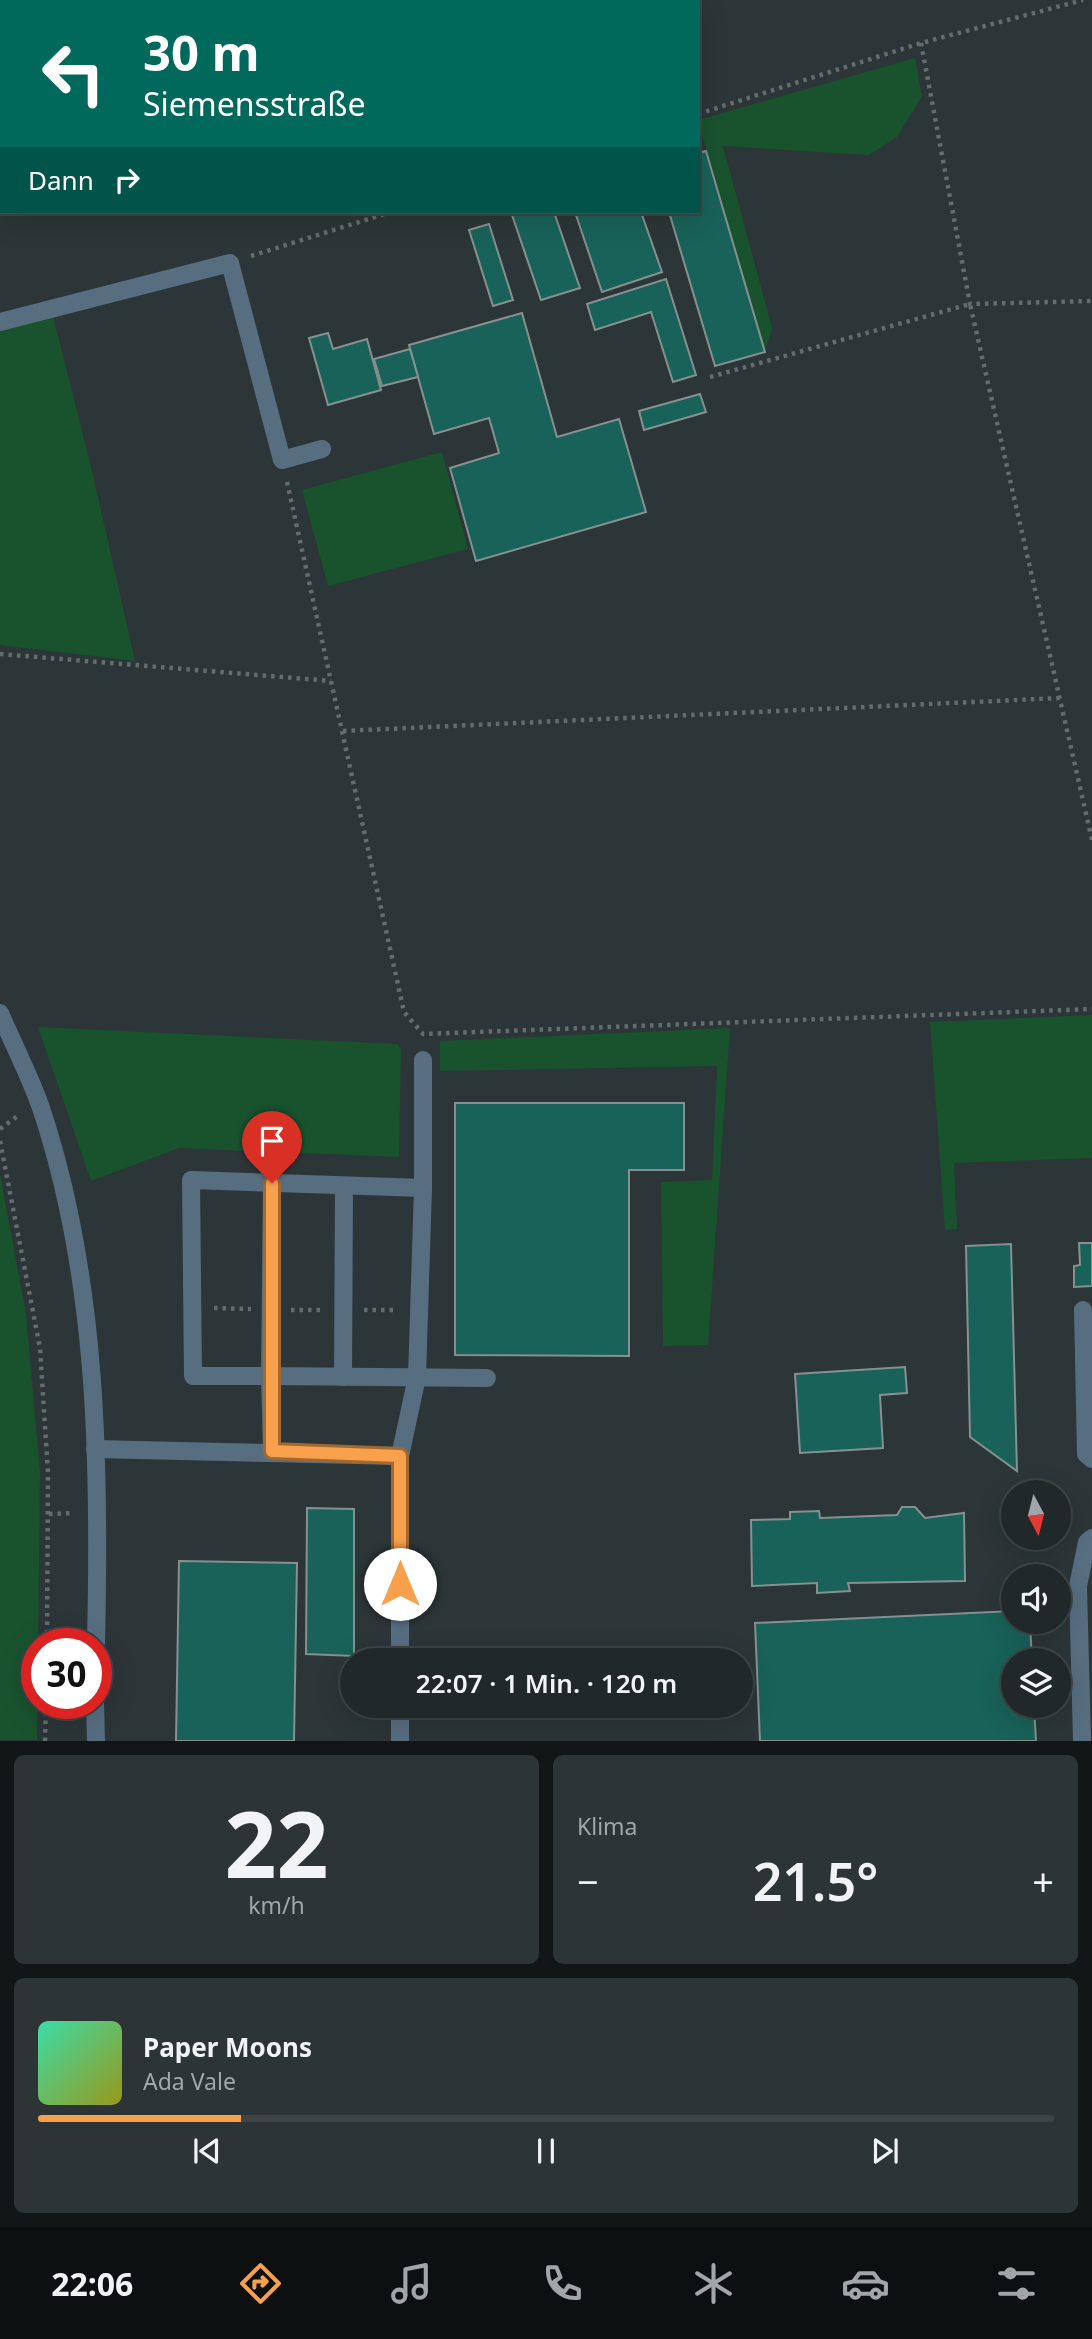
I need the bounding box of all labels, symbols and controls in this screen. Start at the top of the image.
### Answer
text: 30 m [143,19,260,85]
icon: left [28,28,119,119]
text: Siemensstraße [143,82,366,125]
icon: right [108,161,146,199]
text: Dann [28,162,94,198]
pin [242,1111,302,1183]
icon: arrive [253,1122,291,1160]
north arrow [1001,1480,1071,1550]
map controls [1001,1480,1071,1718]
position arrow [363,1547,437,1621]
button: sound [1001,1564,1071,1634]
speed limit sign: 30 [21,1628,112,1719]
button: layers [1001,1648,1071,1718]
text: 22:07 · 1 Min. · 120 m [416,1665,677,1701]
text: 22 [224,1781,329,1905]
text: Klima [577,1810,638,1842]
text: 21.5° [753,1845,878,1916]
text: − [577,1855,599,1907]
text: + [1032,1855,1054,1907]
text: km/h [248,1889,305,1921]
text: Paper Moons [143,2029,312,2065]
text: Ada Vale [143,2065,236,2097]
icon: previous [188,2132,226,2170]
icon: pause [527,2132,565,2170]
icon: next [866,2132,904,2170]
icon: directions [236,2259,285,2308]
icon: music [387,2259,436,2308]
icon: phone [538,2259,587,2308]
icon: climate [689,2259,738,2308]
icon: car [841,2259,890,2308]
icon: filters [992,2259,1041,2308]
text: 22:06 [51,2262,133,2305]

